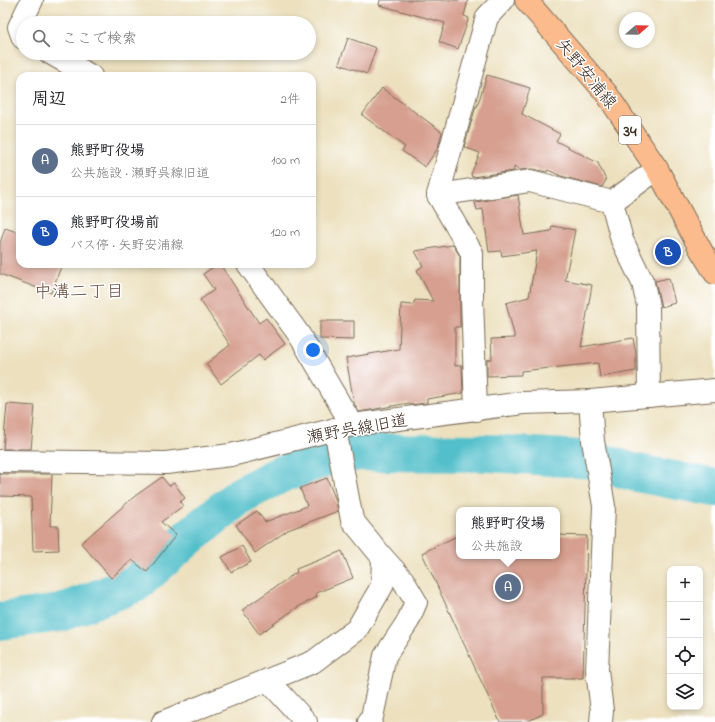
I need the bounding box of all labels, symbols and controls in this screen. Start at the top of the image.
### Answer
north arrow [619,12,655,48]
search box [16,16,316,60]
icon: search [30,27,52,49]
text: ここで検索 [62,28,137,50]
street label: 矢野安浦線 [549,33,622,115]
text: 周辺 [32,87,66,112]
text: 2件 [281,90,300,109]
road number: 34 [619,116,641,144]
text: 熊野町役場 [70,140,145,162]
text: A [41,151,49,170]
text: 100 m [271,151,300,170]
text: 公共施設 · 瀬野呉線旧道 [70,164,209,183]
text: 熊野町役場前 [70,212,160,234]
text: B [41,223,49,242]
text: 120 m [270,223,300,242]
text: バス停 · 矢野安浦線 [70,236,183,255]
pin: B [655,237,681,267]
district label: 中溝二丁目 [34,280,124,306]
your location [303,340,323,360]
street label: 瀬野呉線旧道 [305,408,410,451]
popup [456,507,560,559]
text: 熊野町役場 [470,513,546,535]
text: 公共施設 [470,537,523,556]
map controls [667,566,703,710]
button: + [667,566,703,602]
pin: A [495,572,521,602]
button: − [667,602,703,638]
button: locate [667,638,703,674]
button: layers [667,674,703,710]

